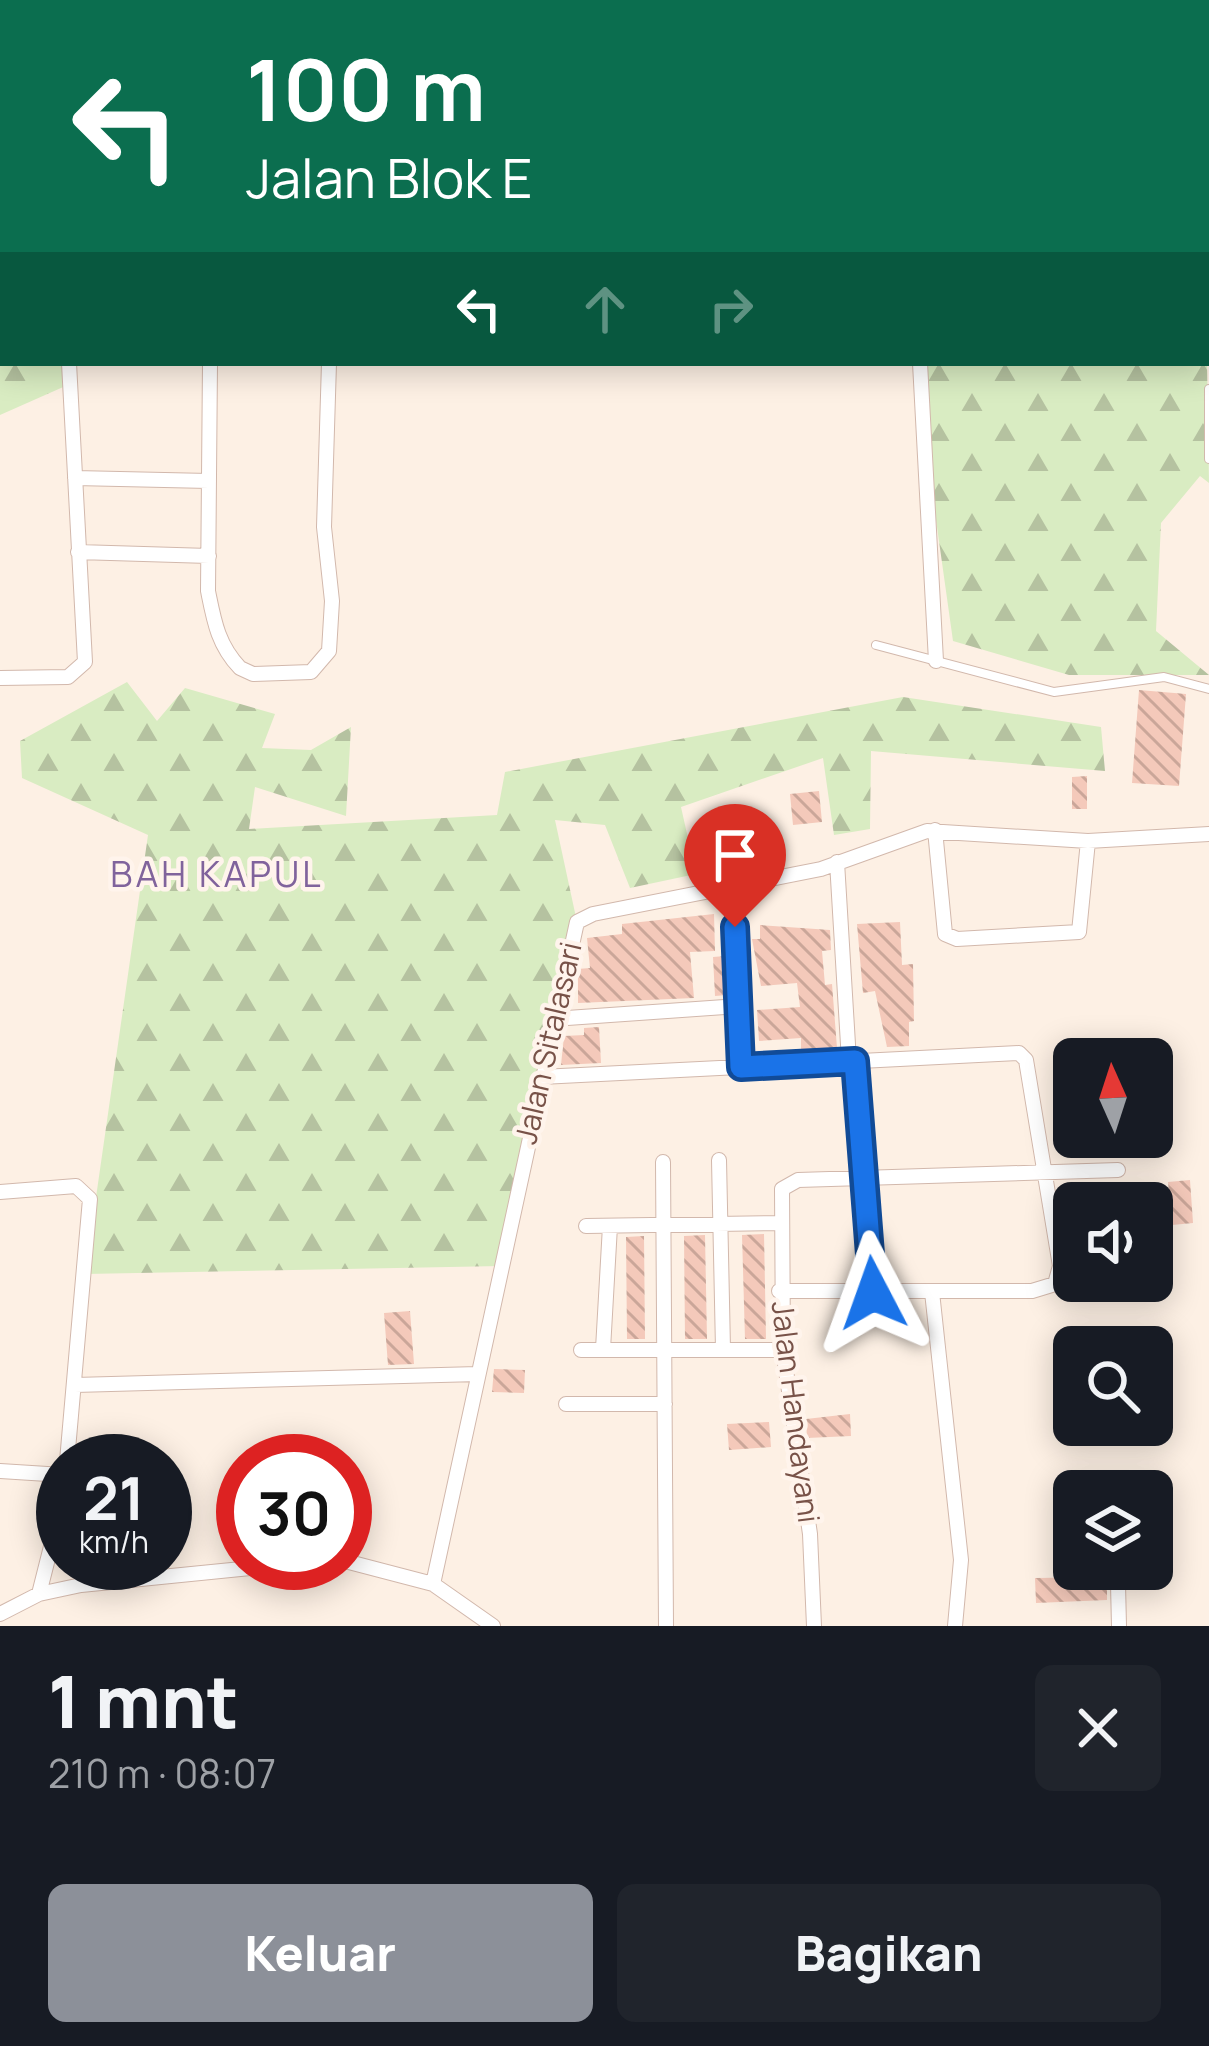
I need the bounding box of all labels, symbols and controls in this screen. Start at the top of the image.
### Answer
text: 100 m [246,31,486,146]
icon: left [48,48,204,204]
text: Jalan Blok E [246,140,533,214]
icon: left [446,276,512,342]
icon: ahead [572,276,638,342]
icon: right [698,276,764,342]
pin [684,804,786,927]
icon: arrive [702,822,768,888]
district label: BAH KAPUL [110,849,324,898]
street label: Jalan Sitalasari [504,938,591,1148]
north arrow [1053,1038,1173,1158]
map controls [1053,1038,1173,1590]
button: sound [1053,1182,1173,1302]
position arrow [810,1230,936,1356]
street label: Jalan Handayani [763,1299,830,1525]
button: search [1053,1326,1173,1446]
speed limit sign: 30 [216,1434,372,1590]
text: 21 [83,1456,145,1538]
button: layers [1053,1470,1173,1590]
text: km/h [79,1521,149,1562]
text: 1 mnt [48,1651,239,1750]
button: close [1035,1665,1161,1791]
text: 210 m · 08:07 [48,1746,276,1800]
button: Keluar [48,1884,593,2022]
button: Bagikan [617,1884,1161,2022]

